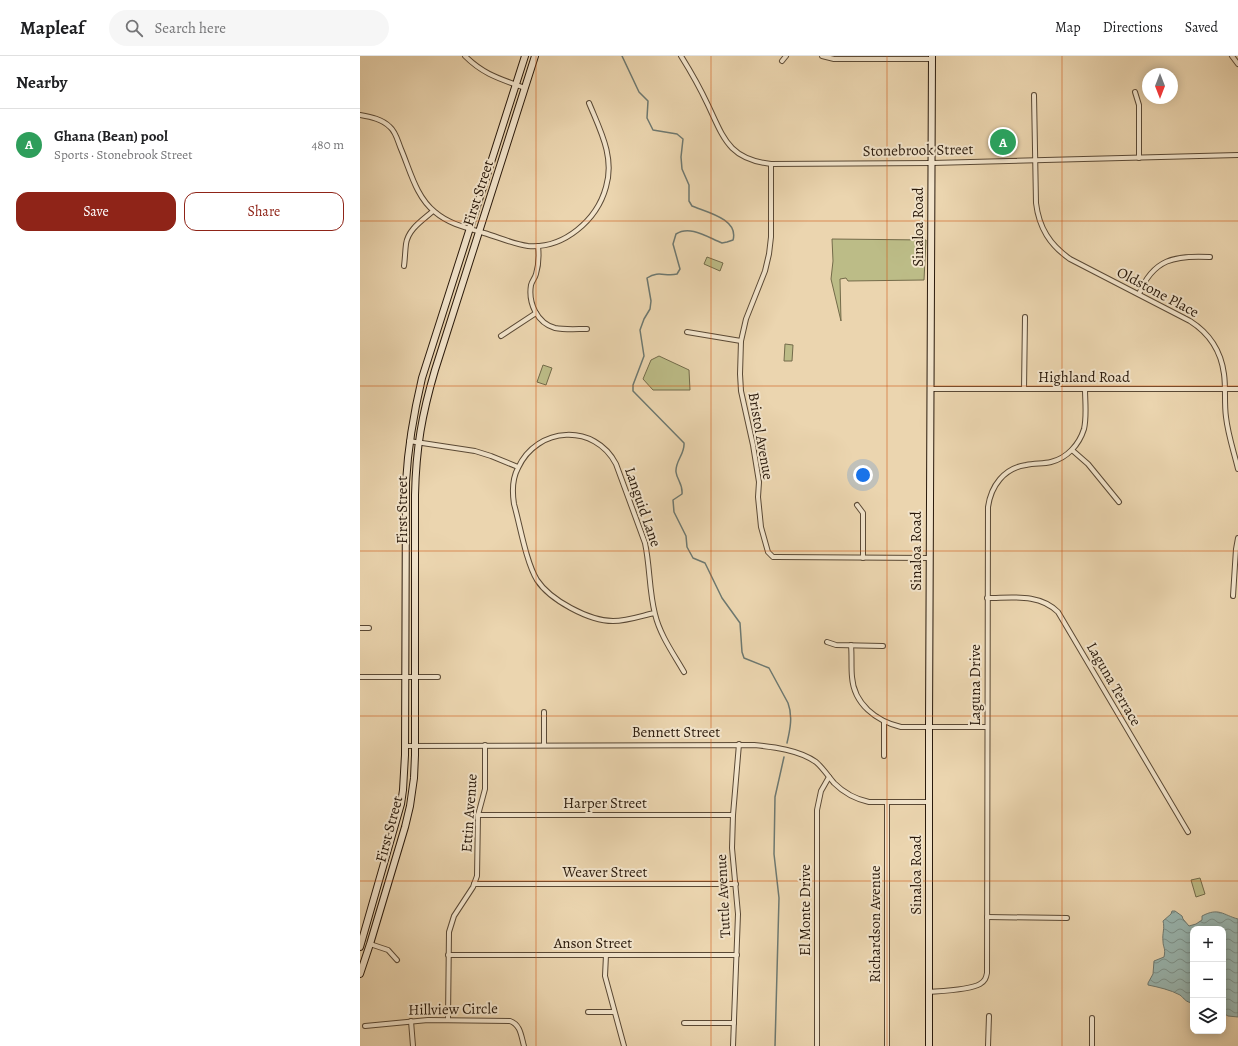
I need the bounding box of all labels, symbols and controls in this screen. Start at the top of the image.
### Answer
search box [109,10,389,46]
text: Mapleaf [20,15,85,41]
icon: search [123,17,145,39]
text: Search here [155,18,226,38]
text: Map [1055,18,1081,37]
text: Directions [1103,18,1163,37]
text: Saved [1185,18,1218,37]
north arrow [1142,68,1178,104]
text: Nearby [16,71,67,94]
text: Ghana (Bean) pool [54,126,168,146]
pin: A [990,127,1016,157]
text: A [25,136,33,153]
text: 480 m [311,136,344,153]
street label: Stonebrook Street [862,139,974,161]
text: Sports · Stonebrook Street [54,146,192,163]
street label: First Street [458,157,498,229]
street label: Sinaloa Road [908,186,928,267]
button: Save [16,192,176,231]
button: Share [184,192,344,231]
street label: Oldstone Place [1113,262,1203,322]
street label: Highland Road [1038,367,1131,387]
street label: Bristol Avenue [743,391,779,482]
street label: Languid Lane [620,464,666,550]
your location [853,465,873,485]
street label: First Street [392,476,412,544]
street label: Sinaloa Road [906,510,926,591]
street label: Laguna Terrace [1082,638,1146,730]
street label: Laguna Drive [965,644,985,726]
street label: Bennett Street [632,722,720,742]
street label: Ettin Avenue [456,773,482,853]
street label: First Street [371,793,407,865]
street label: Harper Street [563,793,647,813]
street label: Sinaloa Road [906,834,926,915]
street label: Tuttle Avenue [711,853,735,938]
street label: Weaver Street [561,862,648,882]
street label: El Monte Drive [795,864,815,956]
street label: Richardson Avenue [865,865,885,983]
map controls [1190,926,1226,1034]
button: + [1190,926,1226,962]
street label: Anson Street [553,933,632,953]
button: − [1190,962,1226,998]
street label: Hillview Circle [408,998,498,1020]
button: layers [1190,998,1226,1034]

